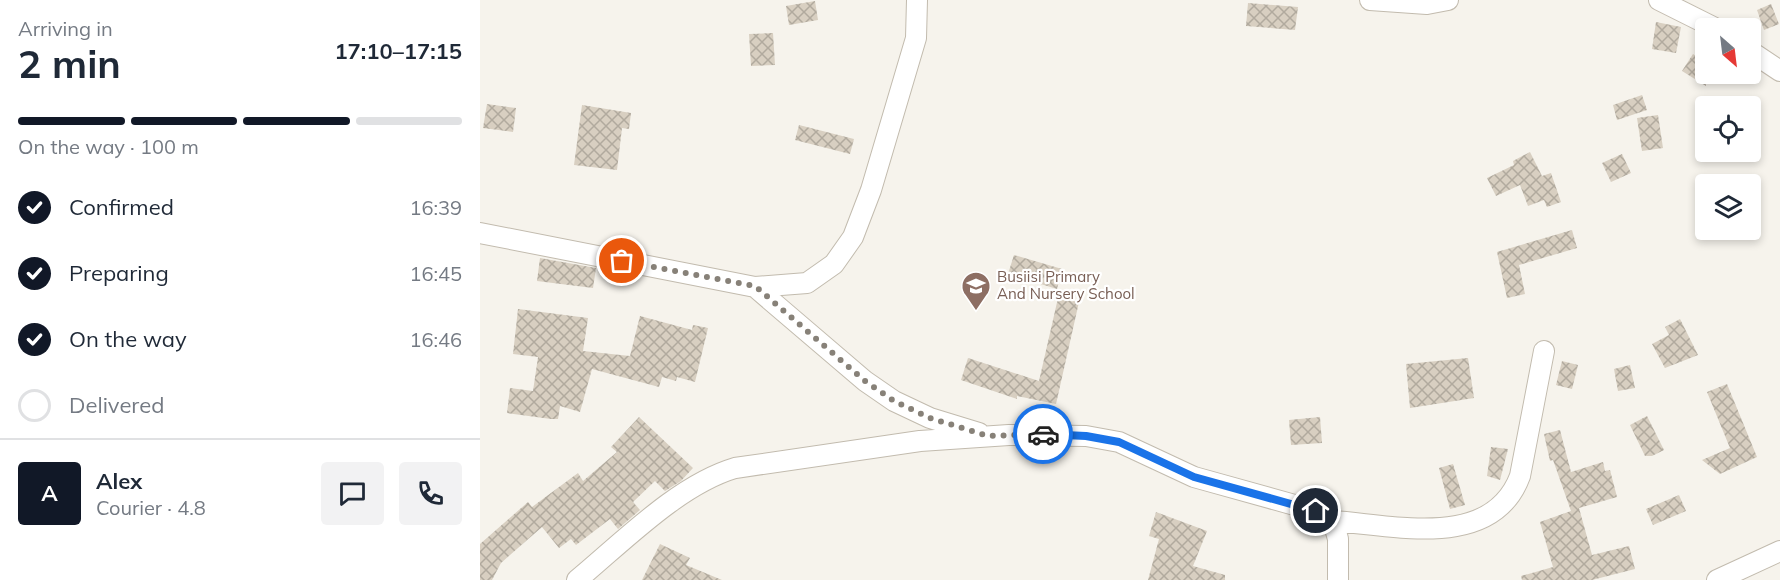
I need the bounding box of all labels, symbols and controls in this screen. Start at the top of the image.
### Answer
text: Arriving in [18,16,113,41]
north arrow [1695,18,1761,84]
map controls [1695,18,1761,240]
text: 17:10–17:15 [334,37,462,65]
text: 2 min [18,39,121,88]
button: locate [1695,96,1761,162]
text: On the way · 100 m [18,134,199,159]
button: layers [1695,174,1761,240]
icon: check [18,191,51,224]
text: Confirmed [69,193,174,221]
text: 16:39 [409,195,462,220]
pin [596,235,647,286]
icon: bag [605,244,638,277]
icon: check [18,257,51,290]
text: Preparing [69,259,169,287]
text: 16:45 [409,261,462,286]
place label: Busiisi Primary And Nursery School [997,267,1135,303]
school or university icon: Busiisi Primary And Nursery School [960,270,992,312]
icon: check [18,323,51,356]
text: On the way [69,325,187,353]
text: 16:46 [409,327,462,352]
text: Delivered [69,391,164,419]
courier [1013,404,1073,464]
icon: car [1027,418,1060,451]
button: chat [321,462,384,525]
button: phone [399,462,462,525]
text: Alex [96,467,142,495]
text: A [41,479,58,507]
pin [1290,485,1341,536]
icon: home [1299,494,1332,527]
text: Courier · 4.8 [96,495,206,520]

